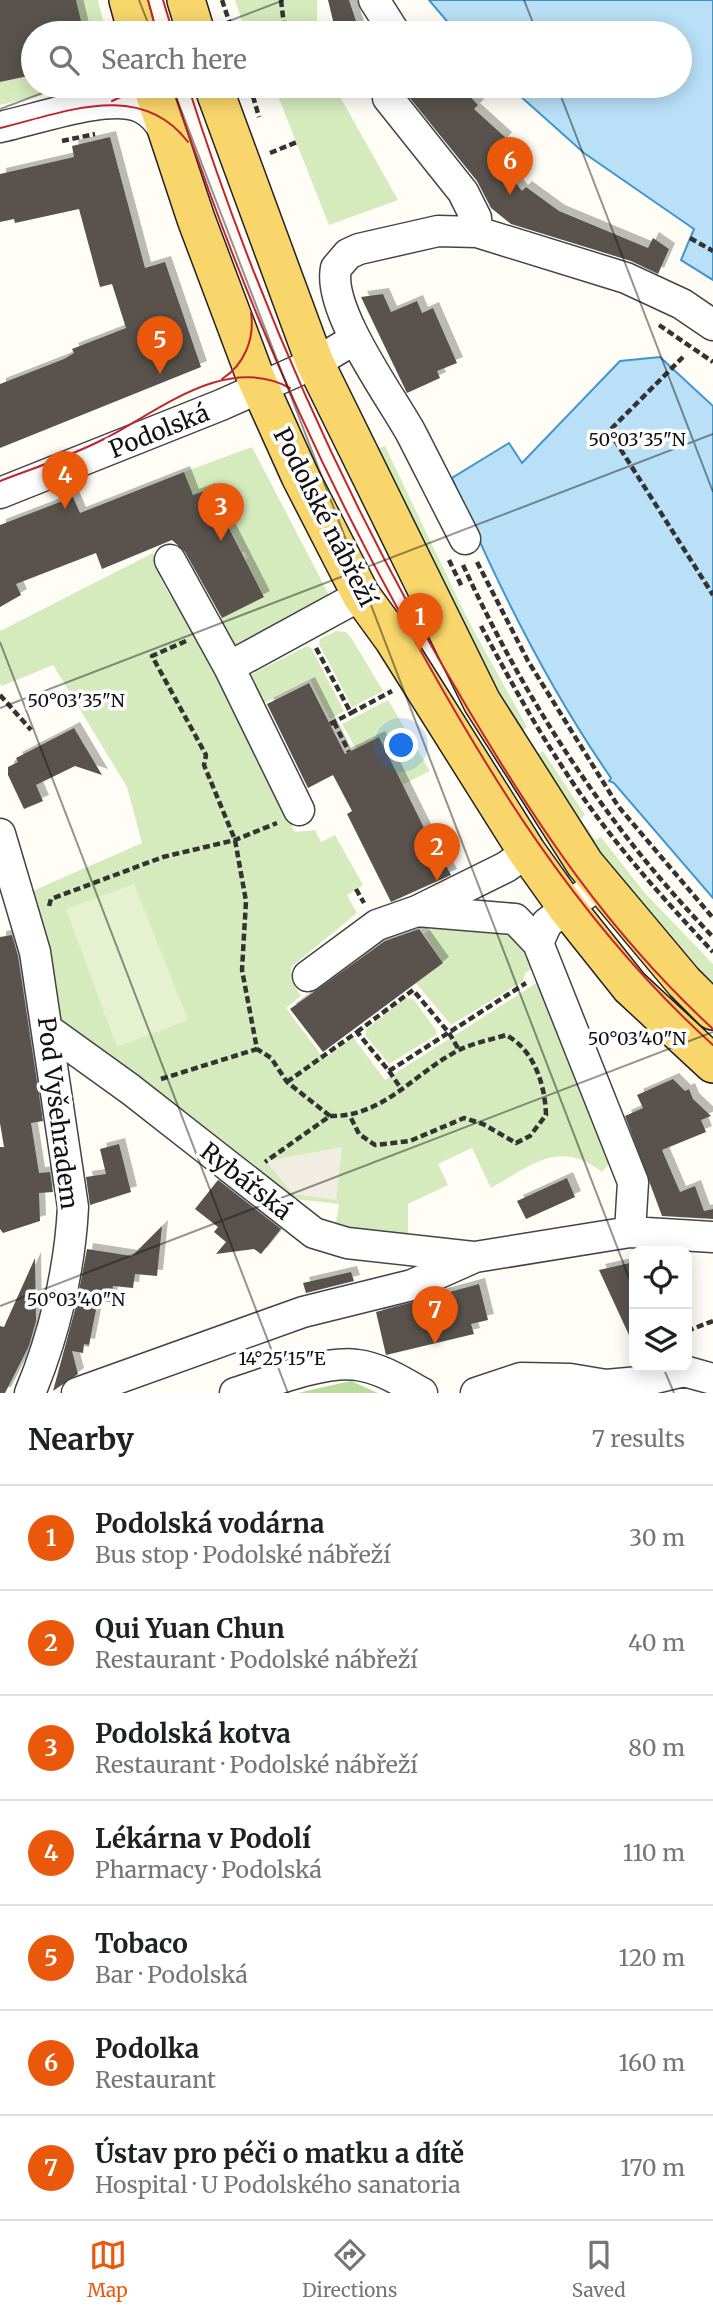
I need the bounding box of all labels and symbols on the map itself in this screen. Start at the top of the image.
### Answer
pin: 6 [487,137,533,195]
pin: 5 [137,316,183,374]
street label: Podolská [105,397,214,465]
street label: Podolské nábřeží [267,422,384,613]
text: 50°03'35"N [588,428,686,451]
pin: 4 [42,451,88,509]
pin: 3 [198,483,244,541]
pin: 1 [397,593,443,651]
text: 50°03'35"N [27,689,125,712]
your location [384,728,418,762]
pin: 2 [414,823,460,881]
street label: Pod Vyšehradem [31,1015,85,1211]
text: 50°03'40"N [588,1027,686,1050]
street label: Rybářská [194,1136,298,1226]
pin: 7 [412,1286,458,1344]
text: 50°03'40"N [27,1288,125,1311]
text: 14°25'15"E [238,1347,326,1370]

